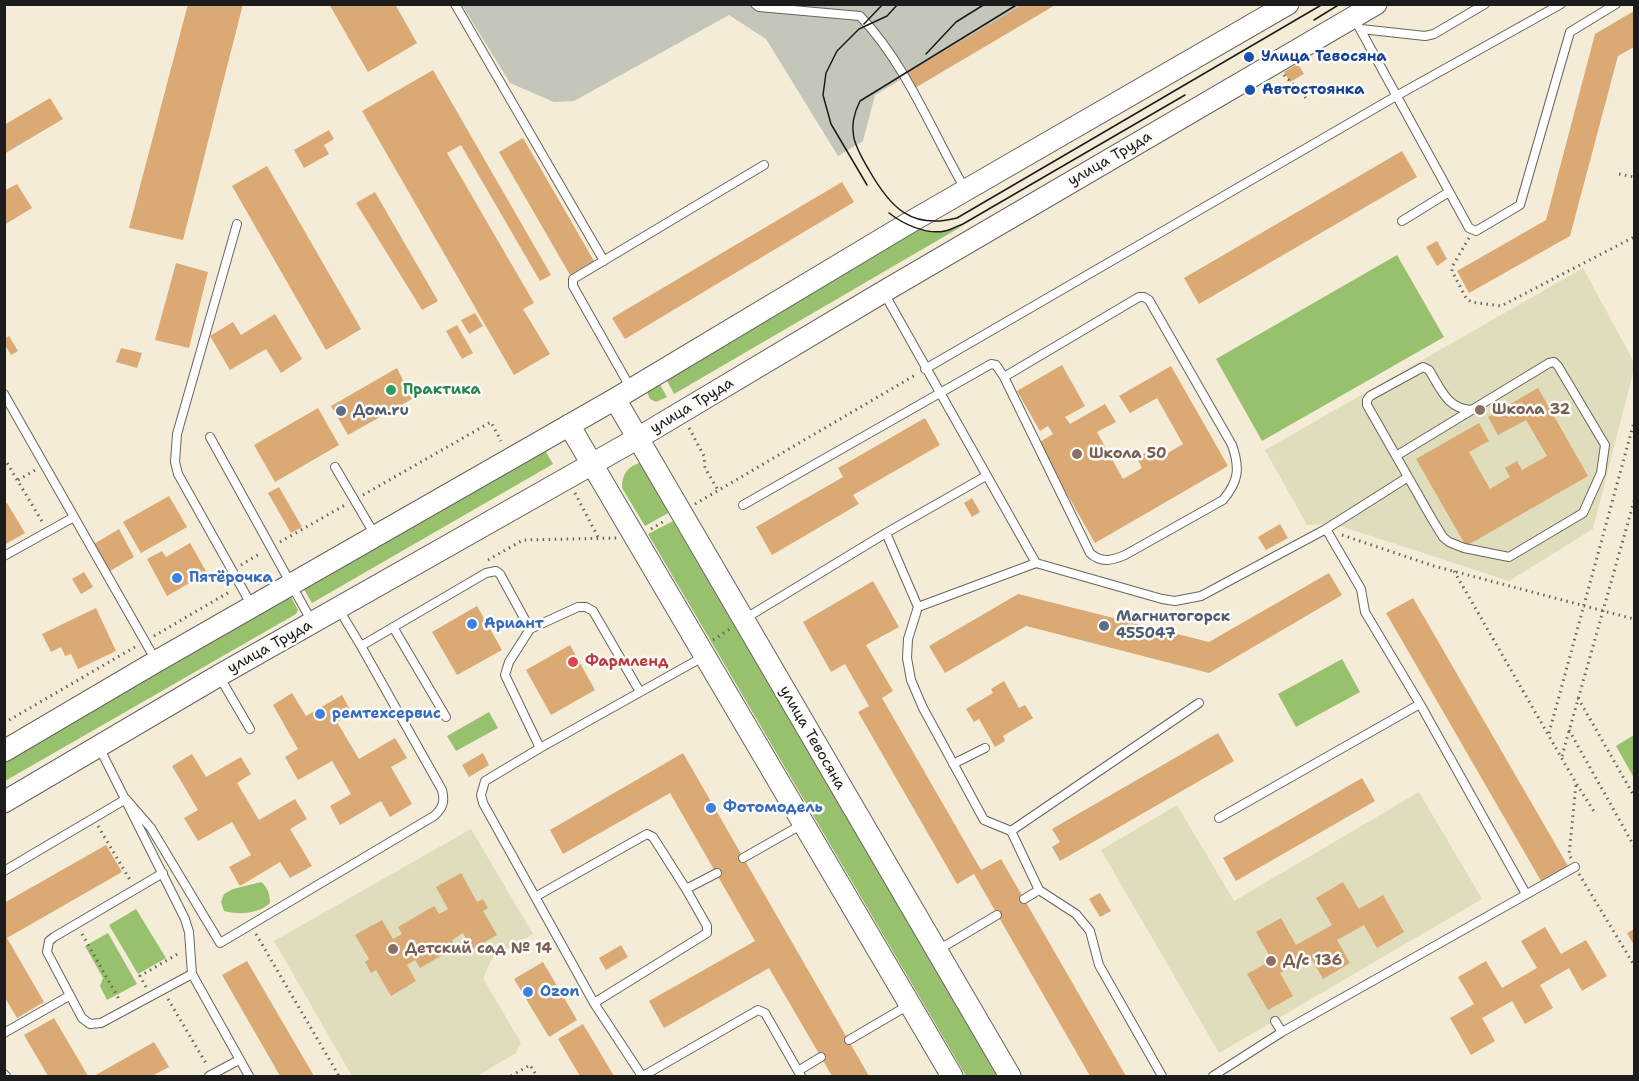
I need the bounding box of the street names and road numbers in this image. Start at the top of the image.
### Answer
street label: улица Труда [1065,128,1155,190]
street label: улица Труда [647,374,737,438]
street label: улица Труда [225,616,315,678]
street label: улица Тевосяна [775,683,849,793]

